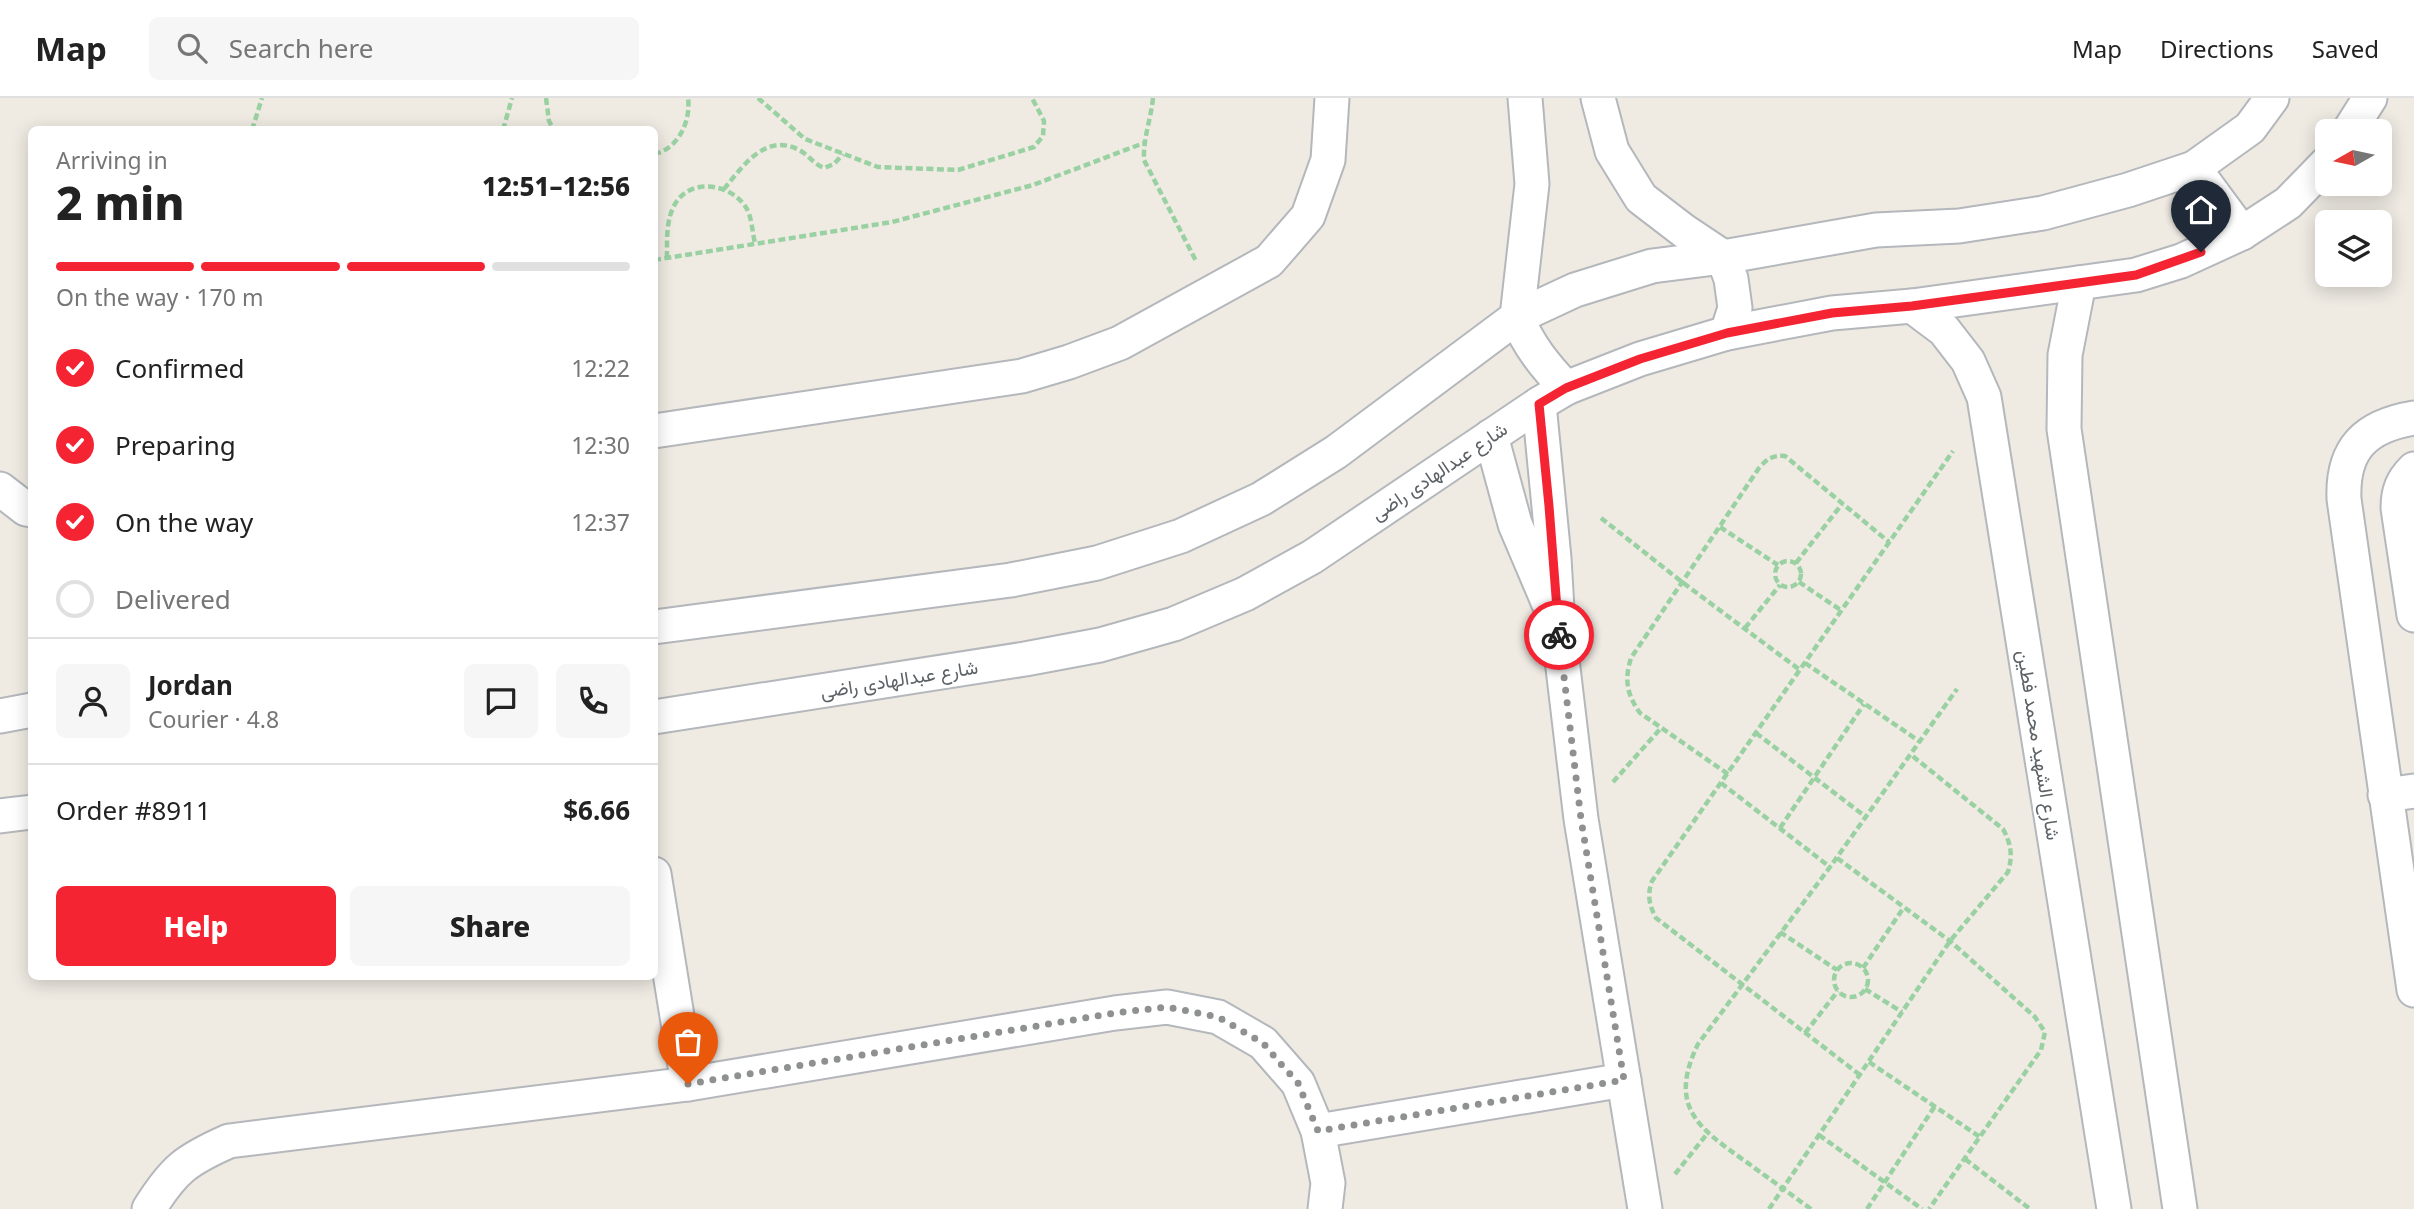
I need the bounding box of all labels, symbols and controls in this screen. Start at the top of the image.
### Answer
search box [149,17,639,80]
text: Map [35,26,107,71]
icon: search [173,29,211,67]
text: Search here [229,30,373,66]
text: Map [2072,32,2122,65]
text: Directions [2160,32,2274,65]
text: Saved [2312,32,2379,65]
north arrow [2315,119,2392,196]
map controls [2315,119,2392,287]
text: Arriving in [56,144,168,176]
text: 12:51–12:56 [482,168,630,204]
text: 2 min [56,171,185,233]
pin [2171,180,2231,252]
icon: home [2182,191,2220,229]
button: layers [2315,210,2392,287]
text: On the way · 170 m [56,281,263,313]
icon: check [56,349,94,387]
text: Confirmed [115,350,245,386]
text: 12:22 [571,352,630,384]
street label: شارع عبدالهادى راضى [1366,416,1512,526]
icon: check [56,426,94,464]
text: Preparing [115,427,236,463]
text: 12:30 [571,429,630,461]
icon: check [56,503,94,541]
text: On the way [115,504,253,540]
text: 12:37 [571,506,630,538]
text: Delivered [115,581,231,617]
courier [1524,600,1594,670]
icon: bike [1540,616,1578,654]
street label: شارع الشهيد محمد فطين [2011,648,2067,842]
street label: شارع عبدالهادى راضى [818,654,980,704]
button: person [56,664,130,738]
button: chat [464,664,538,738]
button: phone [556,664,630,738]
text: Jordan [148,667,233,703]
text: Courier · 4.8 [148,703,279,735]
text: Order #8911 [56,792,211,828]
text: $6.66 [563,792,630,828]
button: Help [56,886,336,966]
button: Share [350,886,630,966]
pin [658,1012,718,1084]
icon: bag [669,1023,707,1061]

